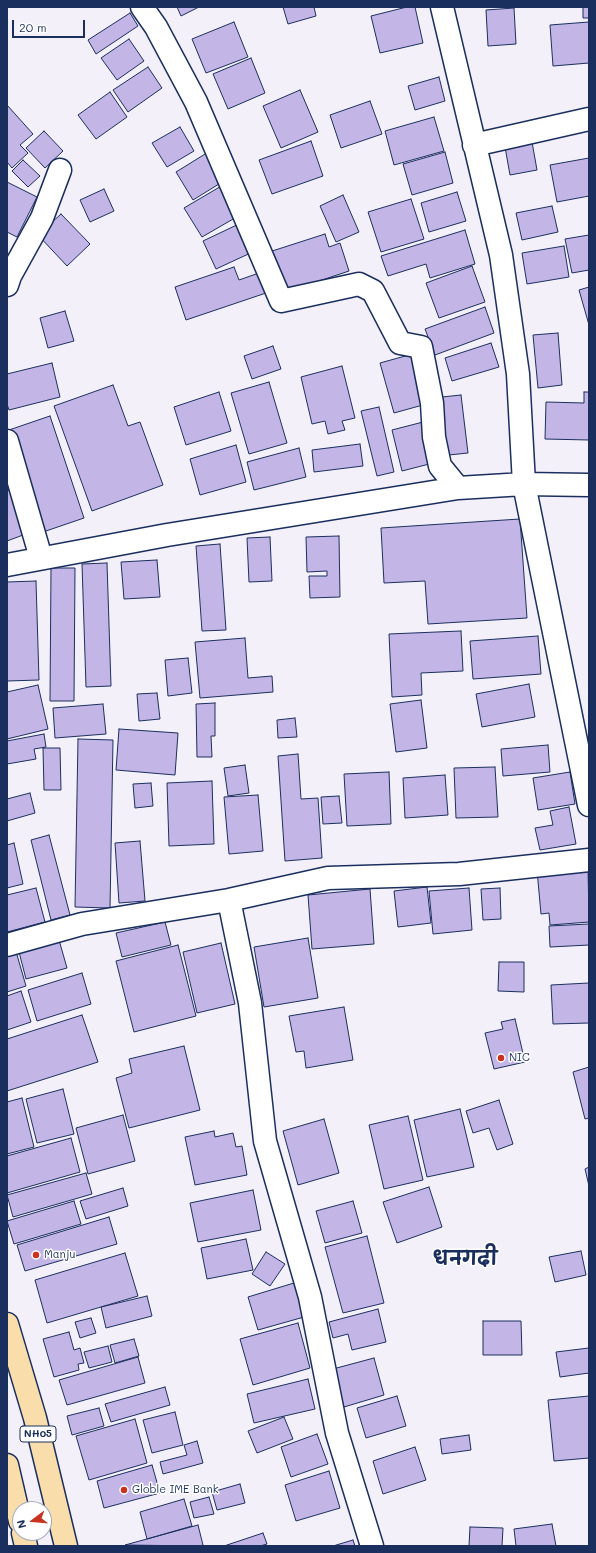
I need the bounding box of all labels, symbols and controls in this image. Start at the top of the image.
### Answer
scale bar [14,12,87,38]
text: 20 m [19,19,47,35]
place label: NIC [509,1051,530,1065]
marker: NIC [496,1053,506,1063]
place label: Manju [44,1248,75,1262]
district label: धनगढी [433,1248,497,1270]
marker: Manju [31,1250,41,1260]
road number: NH05 [20,1426,56,1442]
place label: Globle IME Bank [132,1483,219,1497]
marker: Globle IME Bank [119,1485,129,1495]
north arrow [12,1501,52,1541]
text: N [13,1518,29,1530]

